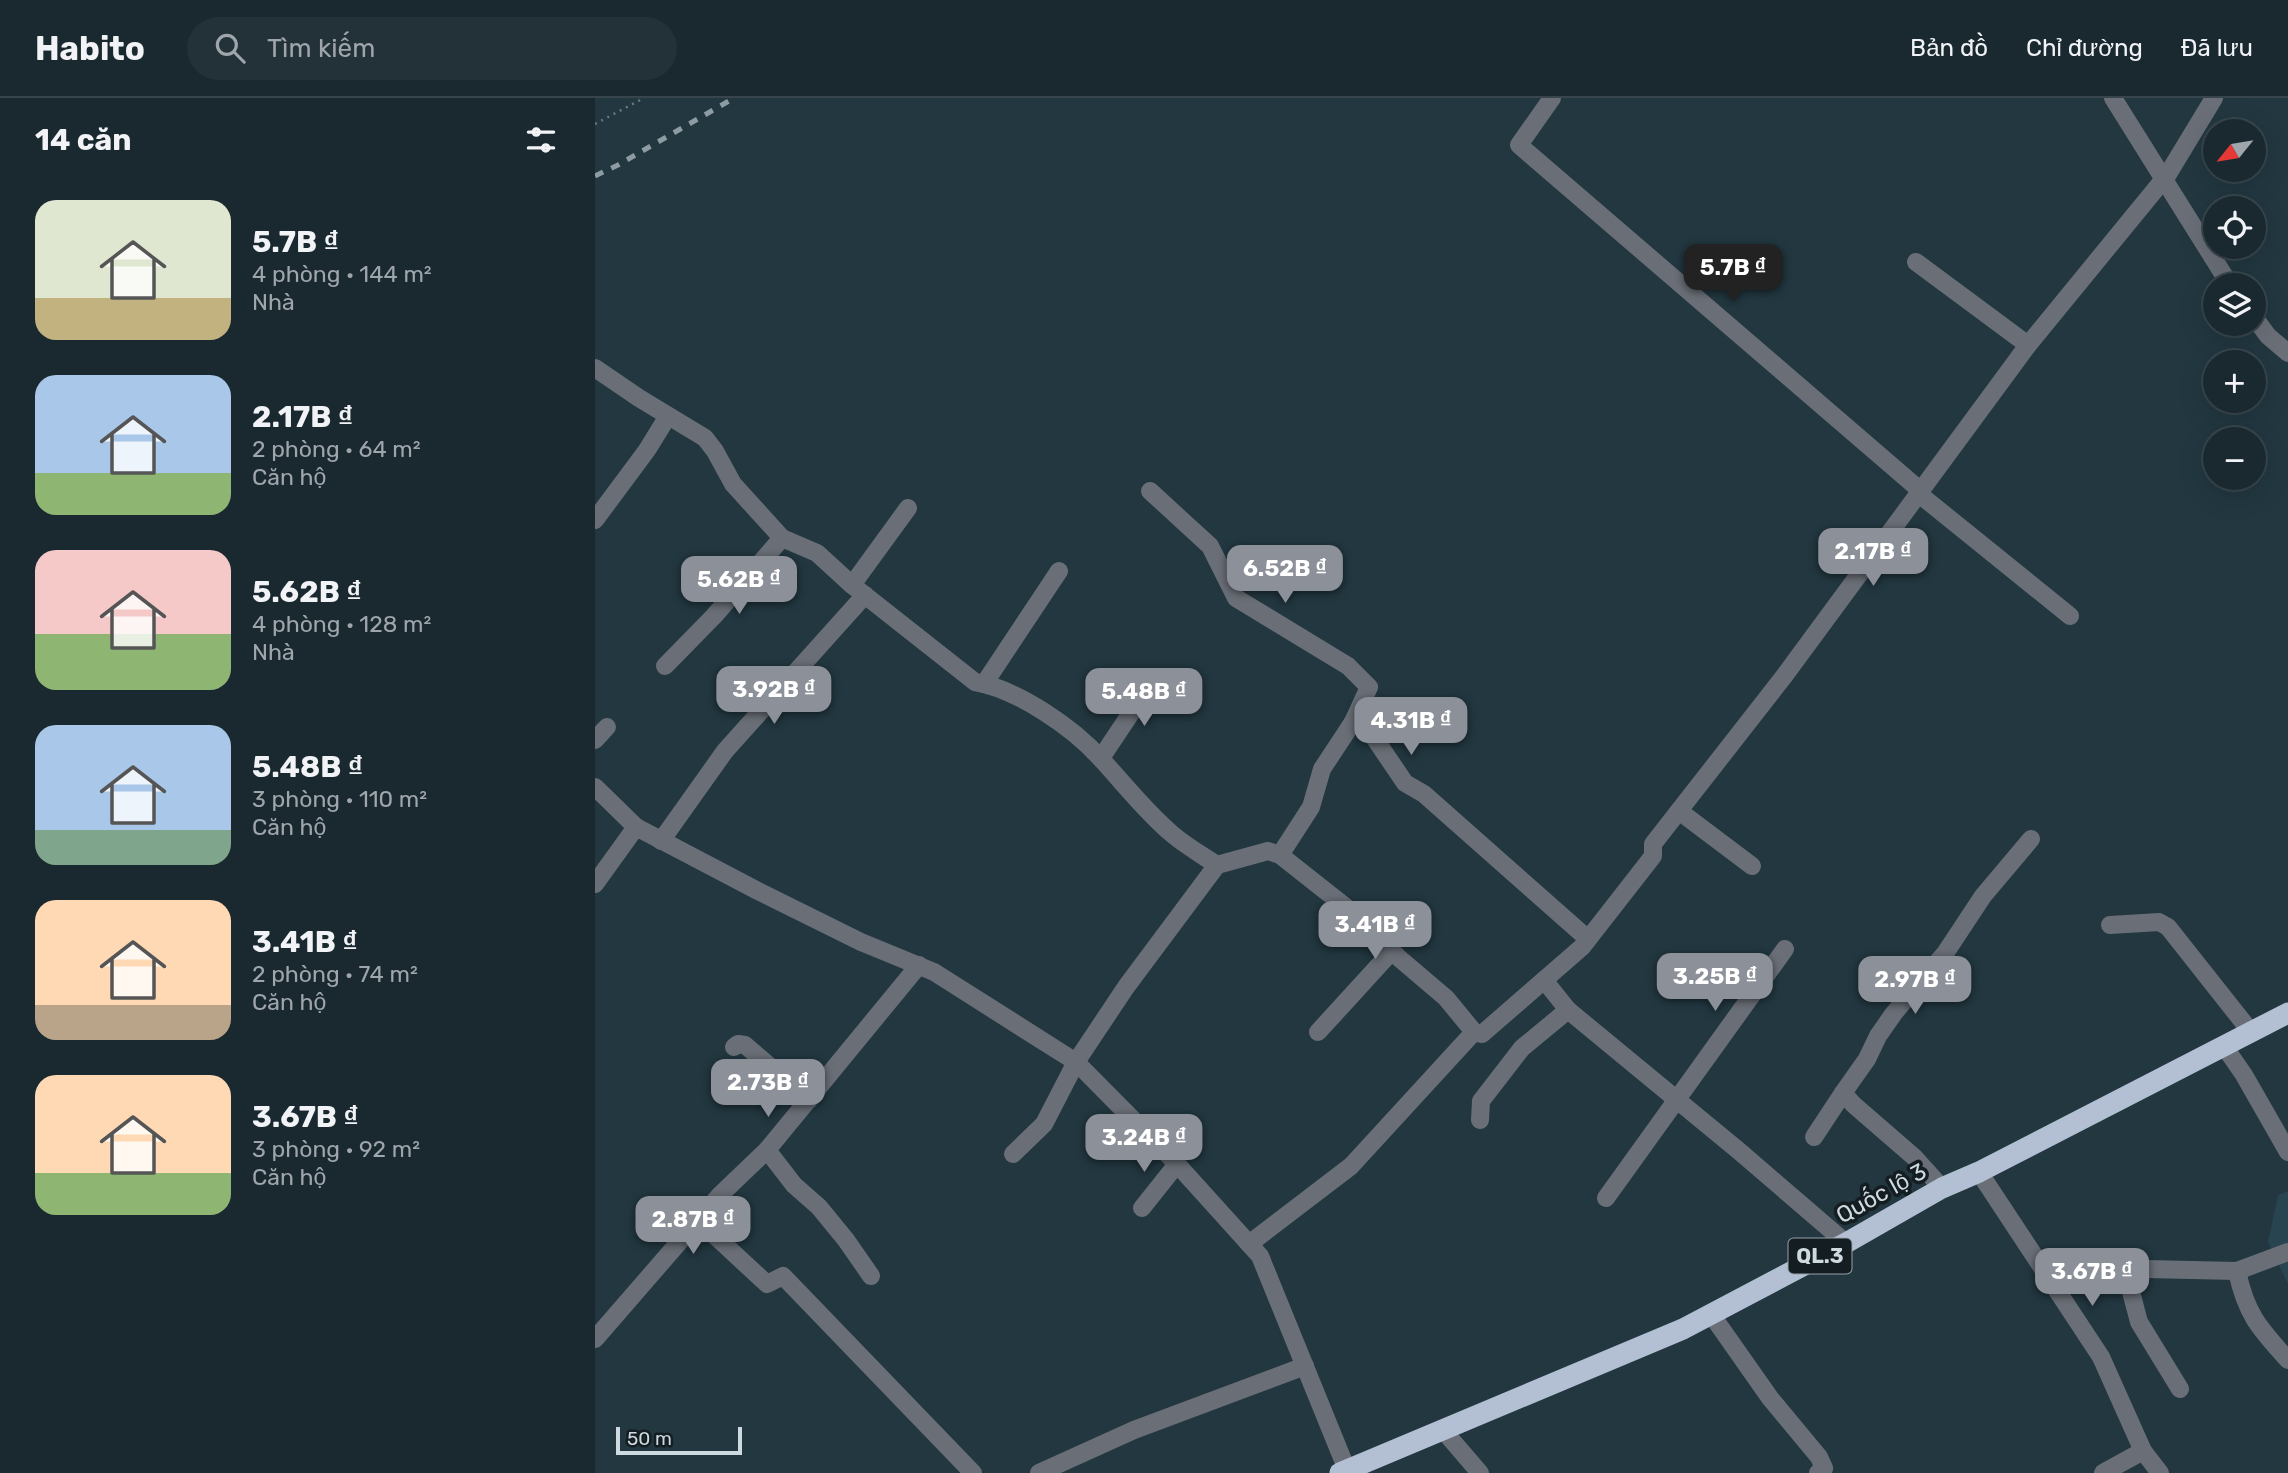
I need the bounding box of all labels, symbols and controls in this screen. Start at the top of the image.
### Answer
search box [187,17,677,80]
text: Habito [35,29,145,68]
icon: search [211,29,249,67]
text: Tìm kiếm [267,33,375,64]
text: Bản đồ [1910,34,1988,62]
text: Chỉ đường [2026,34,2143,62]
text: Đã lưu [2181,34,2253,62]
north arrow [2203,119,2266,182]
map controls [2203,119,2266,490]
icon: filters [522,121,560,159]
text: 14 căn [35,122,131,158]
button: locate [2203,196,2266,259]
text: 5.7B ₫ [252,224,339,260]
icon: home [91,228,175,312]
pin: 5.7B ₫ [1676,244,1790,304]
text: 5.7B ₫ [1700,253,1766,281]
text: 4 phòng · 144 m² [252,260,432,288]
button: layers [2203,273,2266,336]
text: Nhà [252,288,295,316]
button: + [2203,350,2266,413]
text: 2.17B ₫ [252,399,353,435]
icon: home [91,403,175,487]
button: − [2203,427,2266,490]
text: 2 phòng · 64 m² [252,435,421,463]
text: Căn hộ [252,463,326,491]
pin: 2.17B ₫ [1808,528,1938,588]
text: 2.17B ₫ [1834,537,1912,565]
pin: 6.52B ₫ [1220,546,1350,605]
text: 6.52B ₫ [1243,554,1327,582]
pin: 5.62B ₫ [674,556,804,616]
text: 5.62B ₫ [697,565,781,593]
text: 5.62B ₫ [252,574,362,610]
icon: home [91,578,175,662]
text: 4 phòng · 128 m² [252,610,431,638]
text: Nhà [252,638,295,666]
pin: 3.92B ₫ [709,666,839,726]
pin: 5.48B ₫ [1079,668,1209,728]
text: 3.92B ₫ [732,675,816,703]
text: 5.48B ₫ [1101,677,1187,705]
pin: 4.31B ₫ [1346,698,1476,757]
text: 4.31B ₫ [1370,706,1452,734]
text: 5.48B ₫ [252,749,363,785]
icon: home [91,753,175,837]
text: 3 phòng · 110 m² [252,785,427,813]
text: Căn hộ [252,813,326,841]
pin: 3.41B ₫ [1310,902,1440,961]
text: 3.41B ₫ [1335,910,1416,938]
text: 3.41B ₫ [252,924,358,960]
icon: home [91,928,175,1012]
pin: 3.25B ₫ [1650,954,1780,1013]
pin: 2.97B ₫ [1850,956,1980,1016]
text: 2 phòng · 74 m² [252,960,418,988]
text: 3.25B ₫ [1673,962,1757,990]
text: 2.97B ₫ [1874,965,1956,993]
text: Căn hộ [252,988,326,1016]
pin: 2.73B ₫ [703,1060,833,1119]
text: 2.73B ₫ [727,1068,809,1096]
text: 3.67B ₫ [252,1099,359,1135]
icon: home [91,1103,175,1187]
pin: 3.24B ₫ [1079,1114,1209,1174]
text: 3.24B ₫ [1101,1123,1187,1151]
text: 3 phòng · 92 m² [252,1135,420,1163]
street label: Quốc lộ 3 [1831,1157,1931,1229]
text: Căn hộ [252,1163,326,1191]
pin: 2.87B ₫ [628,1196,758,1256]
text: 2.87B ₫ [651,1205,735,1233]
road number: QL.3 [1789,1238,1851,1274]
pin: 3.67B ₫ [2027,1248,2157,1308]
text: 3.67B ₫ [2051,1257,2133,1285]
scale bar [616,1424,742,1456]
text: 50 m [627,1427,672,1450]

